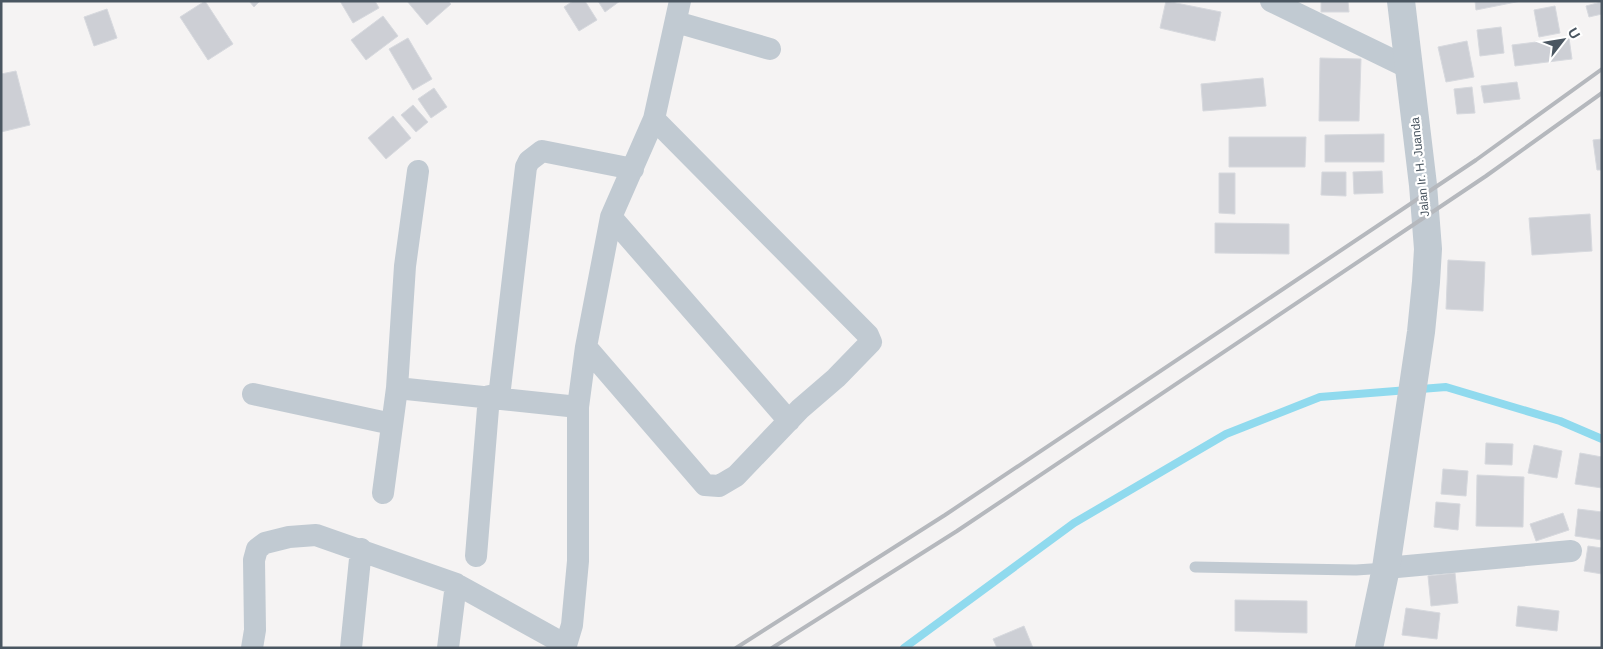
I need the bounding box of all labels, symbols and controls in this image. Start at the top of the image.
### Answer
north arrow [1538,15,1588,65]
text: U [1565,25,1584,42]
street label: Jalan Ir. H. Juanda [1408,116,1432,217]

